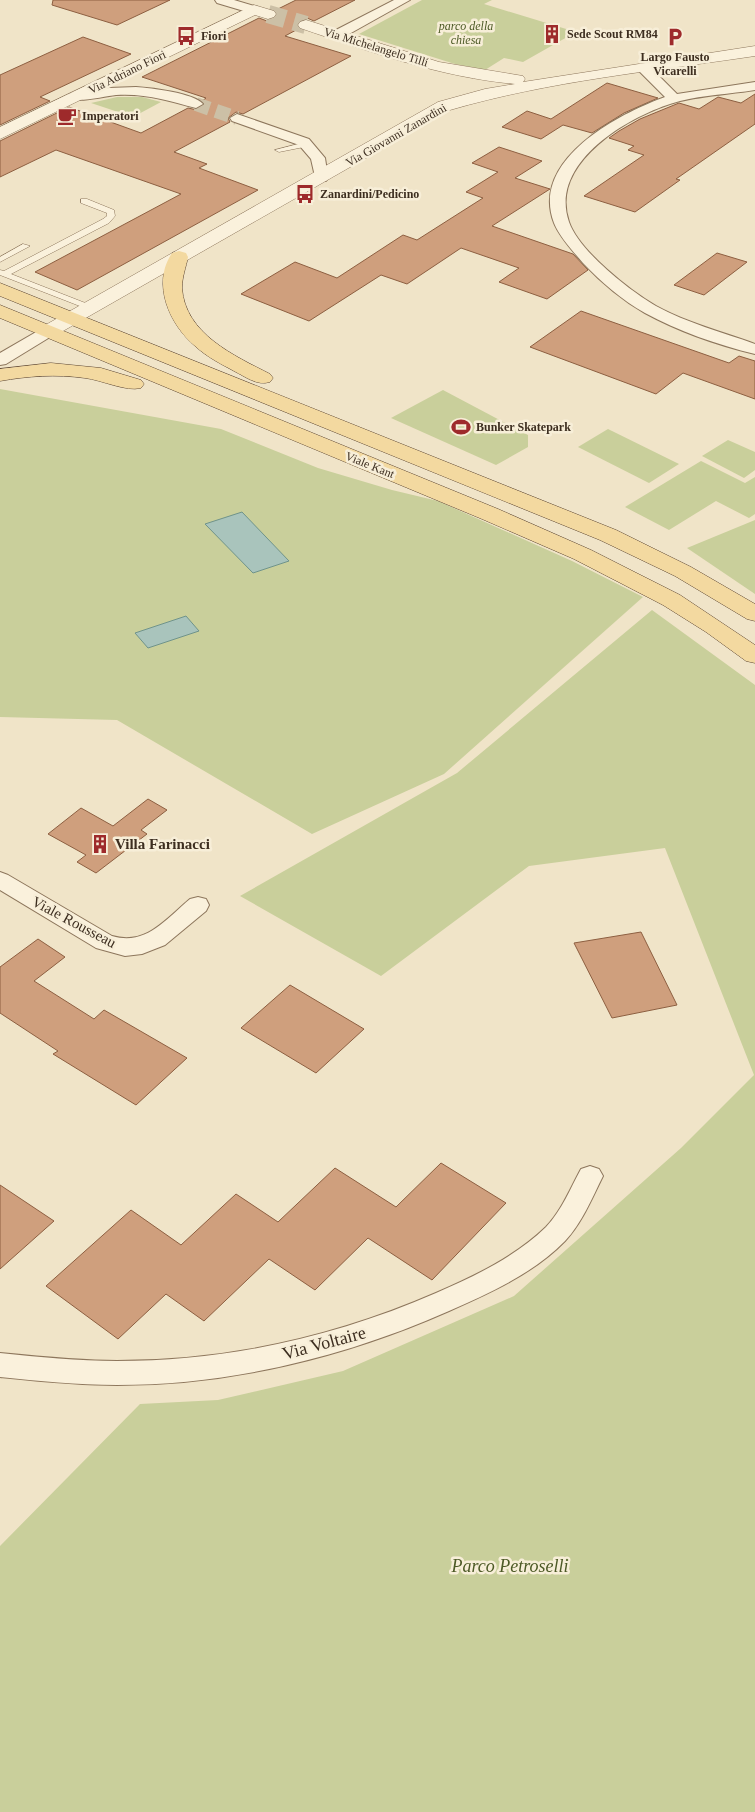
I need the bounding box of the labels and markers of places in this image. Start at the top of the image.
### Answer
building icon: Sede Scout RM84 [541,23,563,45]
bus stop icon: Fiori [175,25,197,47]
parking icon: Largo Fausto Vicarelli [664,26,686,48]
place label: Sede Scout RM84 [567,27,658,41]
place label: Fiori [201,29,227,43]
place label: Largo Fausto Vicarelli [641,50,710,78]
cafe icon: Imperatori [56,105,78,127]
place label: Imperatori [82,109,139,123]
bus stop icon: Zanardini/Pedicino [294,183,316,205]
place label: Zanardini/Pedicino [320,187,419,201]
sports icon: Bunker Skatepark [450,416,472,438]
place label: Bunker Skatepark [476,420,571,434]
building icon: Villa Farinacci [89,833,111,855]
place label: Villa Farinacci [115,836,210,852]

